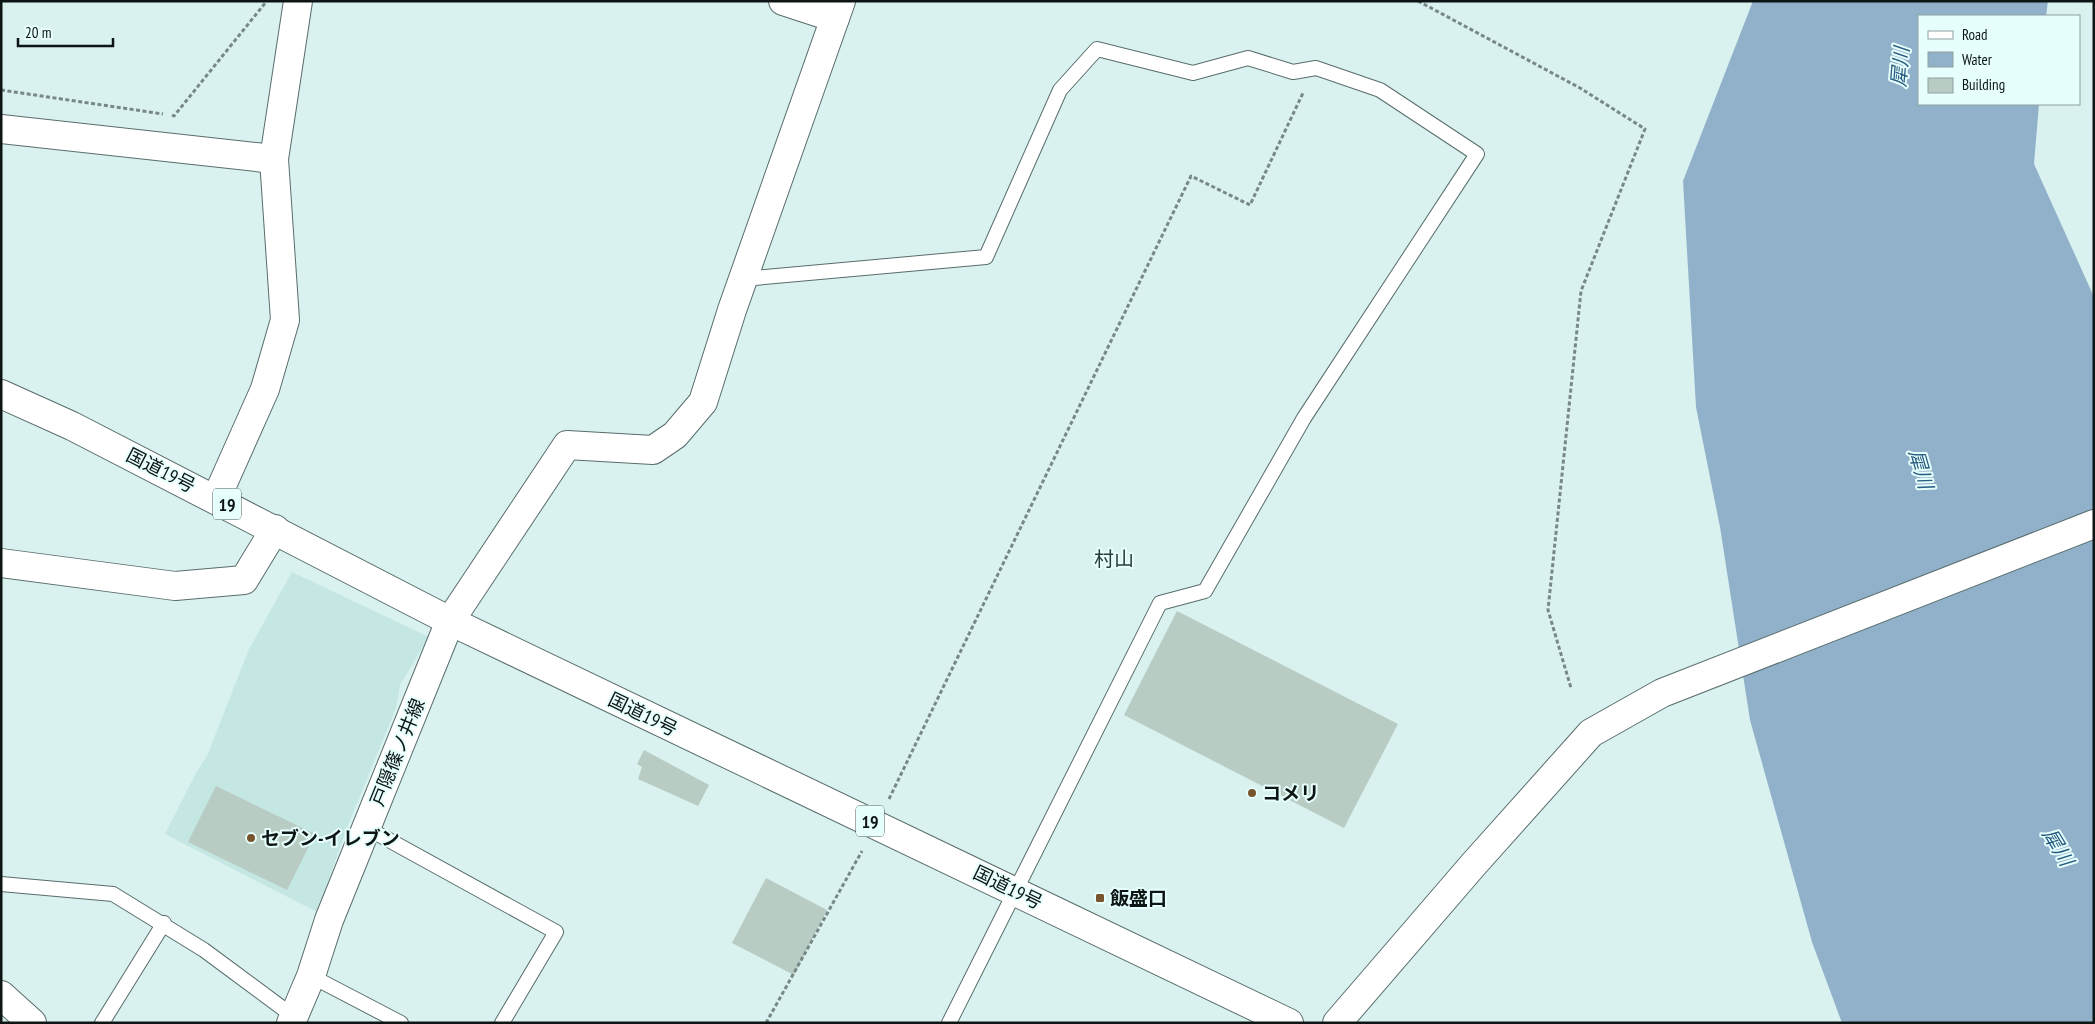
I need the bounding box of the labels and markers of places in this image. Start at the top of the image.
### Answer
place label: コメリ [1262,781,1319,805]
marker: コメリ [1246,787,1258,799]
place label: セブン-イレブン [261,826,400,850]
marker: セブン-イレブン [245,832,257,844]
place label: 飯盛口 [1110,886,1167,910]
marker: 飯盛口 [1094,892,1106,904]

